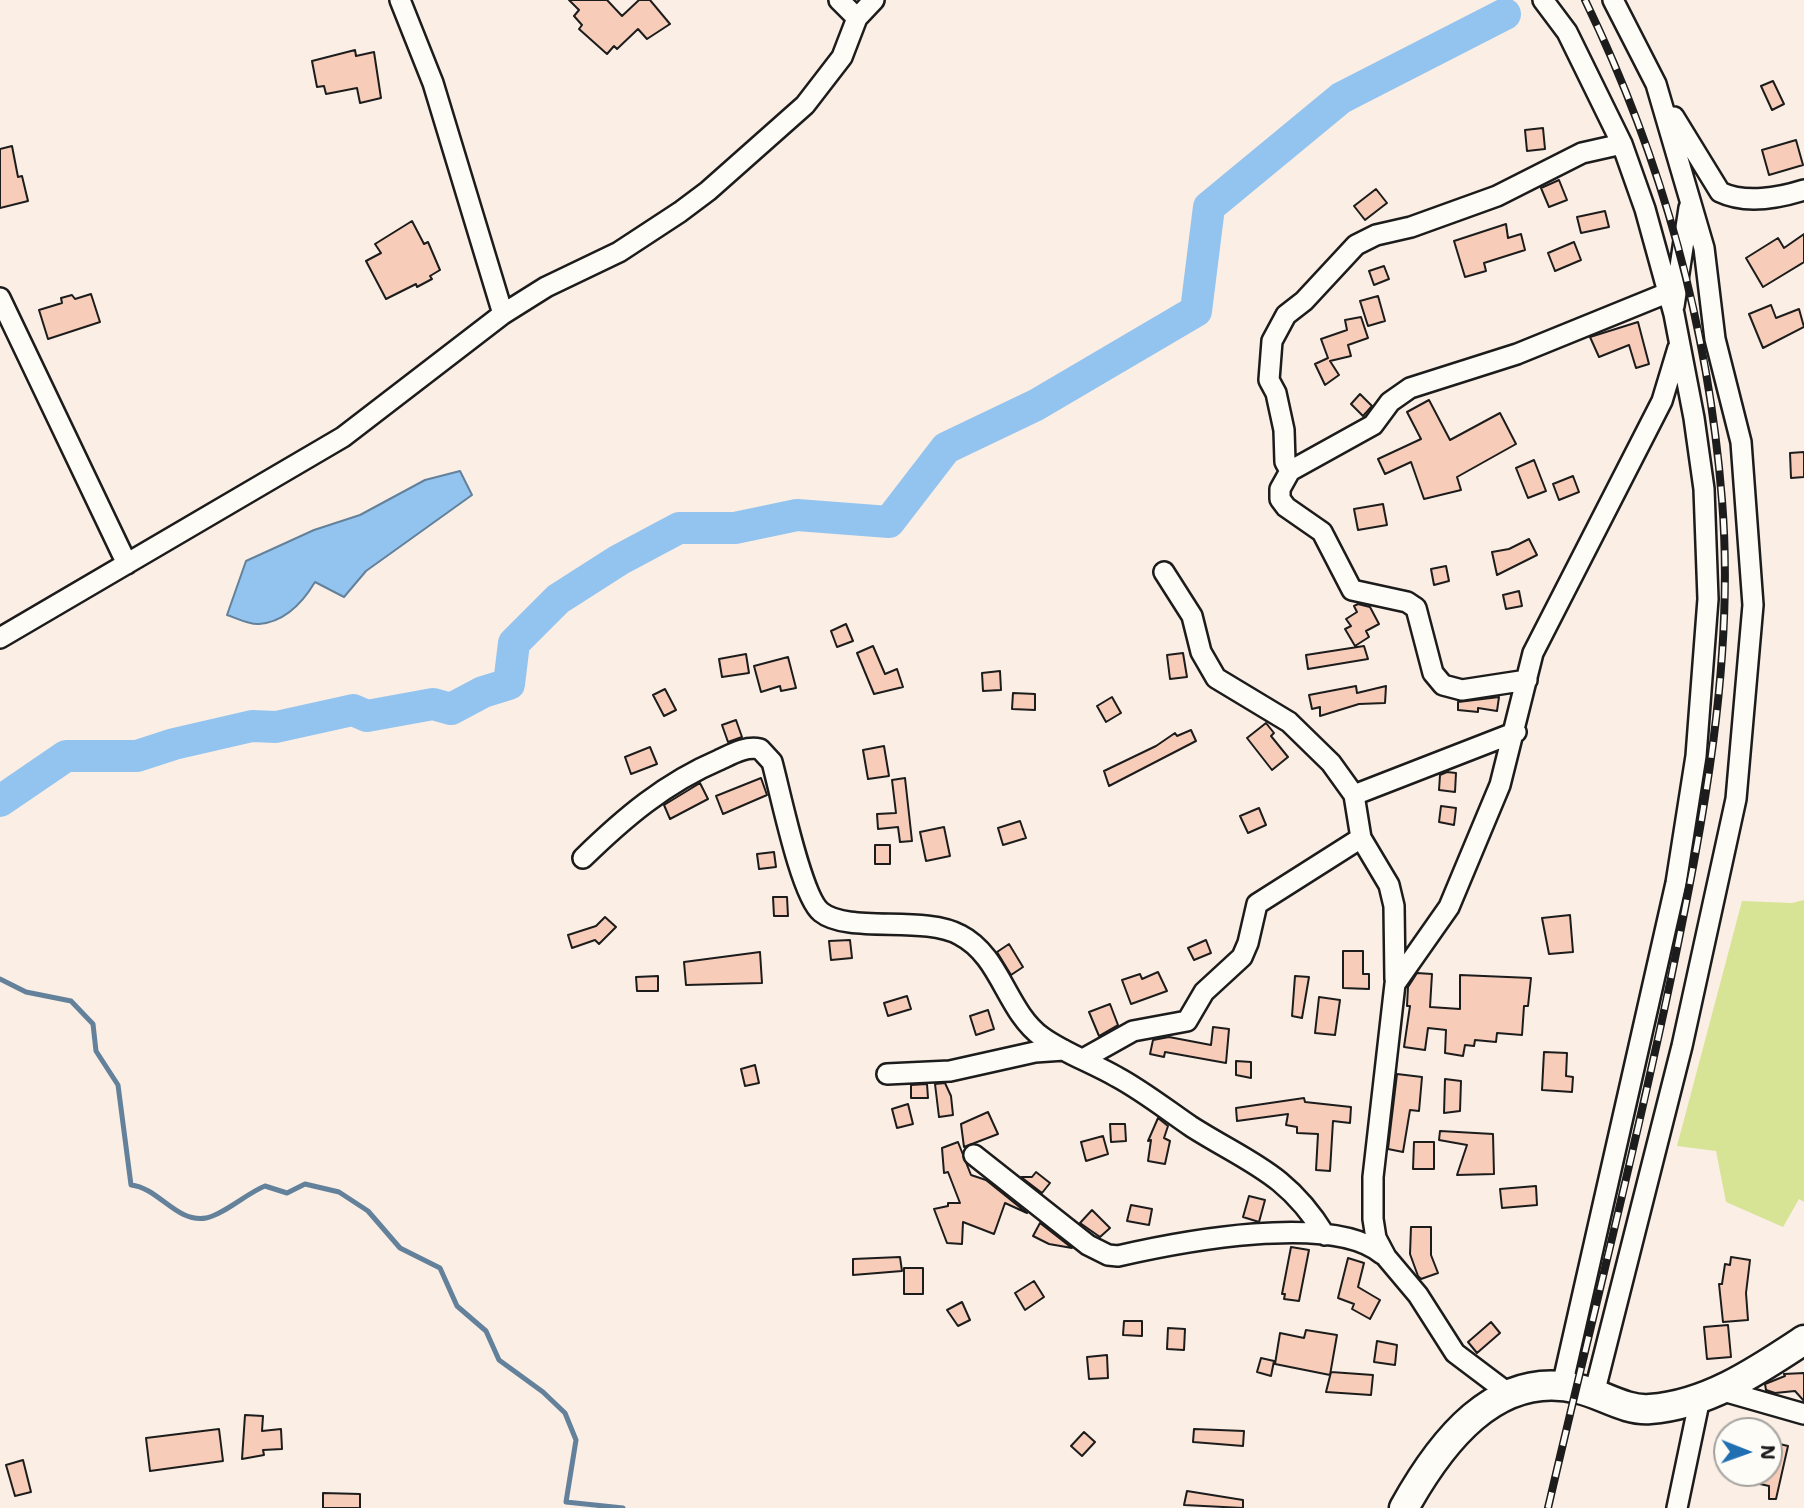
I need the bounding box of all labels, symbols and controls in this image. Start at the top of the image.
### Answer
north arrow [1713,1417,1783,1487]
text: N [1755,1445,1780,1460]

